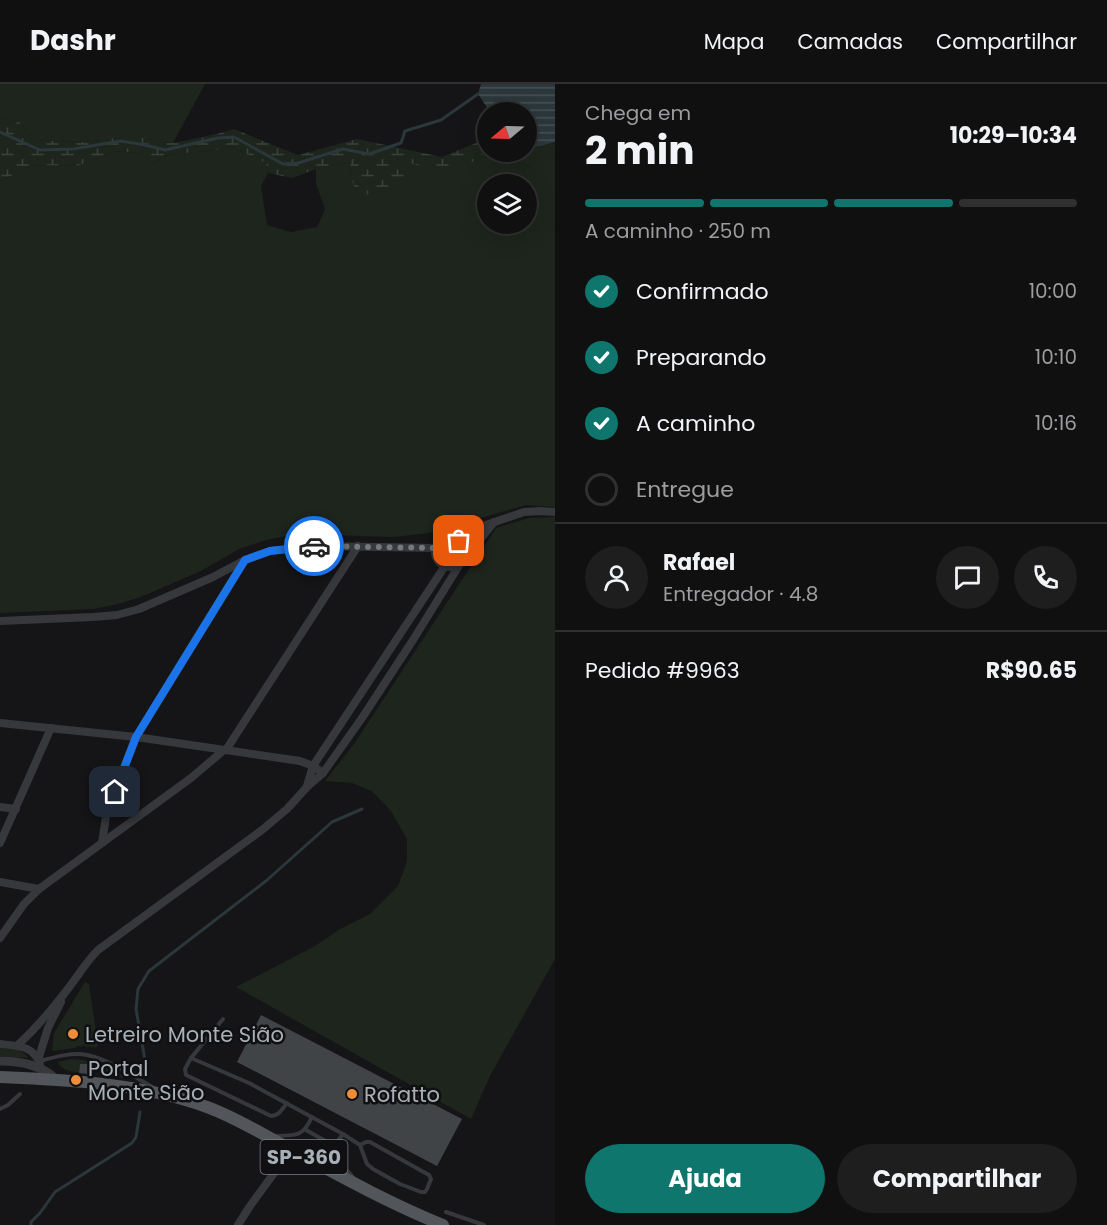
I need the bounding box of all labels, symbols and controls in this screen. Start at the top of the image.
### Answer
text: Dashr [30,21,116,60]
text: Mapa [704,27,764,56]
text: Camadas [797,27,903,56]
text: Compartilhar [936,27,1077,56]
text: Chega em [585,99,691,127]
north arrow [477,102,537,162]
map controls [477,102,537,234]
text: 10:29–10:34 [950,120,1077,151]
text: 2 min [585,123,695,178]
button: layers [477,174,537,234]
text: A caminho · 250 m [585,217,771,245]
icon: check [585,275,618,308]
text: Confirmado [636,276,769,307]
text: 10:00 [1029,277,1077,305]
icon: check [585,341,618,374]
text: Preparando [636,342,766,373]
text: 10:10 [1035,343,1077,371]
icon: check [585,407,618,440]
text: A caminho [636,408,755,439]
text: 10:16 [1035,409,1077,437]
text: Entregue [636,474,734,505]
pin [433,515,484,566]
courier [284,516,344,576]
icon: bag [442,524,475,557]
icon: car [298,530,331,563]
button: person [585,546,648,609]
button: chat [936,546,999,609]
button: phone [1014,546,1077,609]
text: Rafael [663,547,735,578]
text: Entregador · 4.8 [663,580,818,608]
text: Pedido #9963 [585,655,740,686]
text: R$90.65 [986,655,1077,686]
pin [89,766,140,817]
icon: home [98,775,131,808]
place label: Letreiro Monte Sião [85,1020,284,1049]
marker: Letreiro Monte Sião [66,1027,80,1041]
place label: Portal Monte Sião [88,1054,204,1107]
marker: Portal Monte Sião [69,1073,83,1087]
place label: Rofatto [364,1080,440,1109]
marker: Rofatto [345,1087,359,1101]
road number: SP-360 [260,1140,348,1174]
button: Ajuda [585,1144,825,1213]
button: Compartilhar [837,1144,1077,1213]

